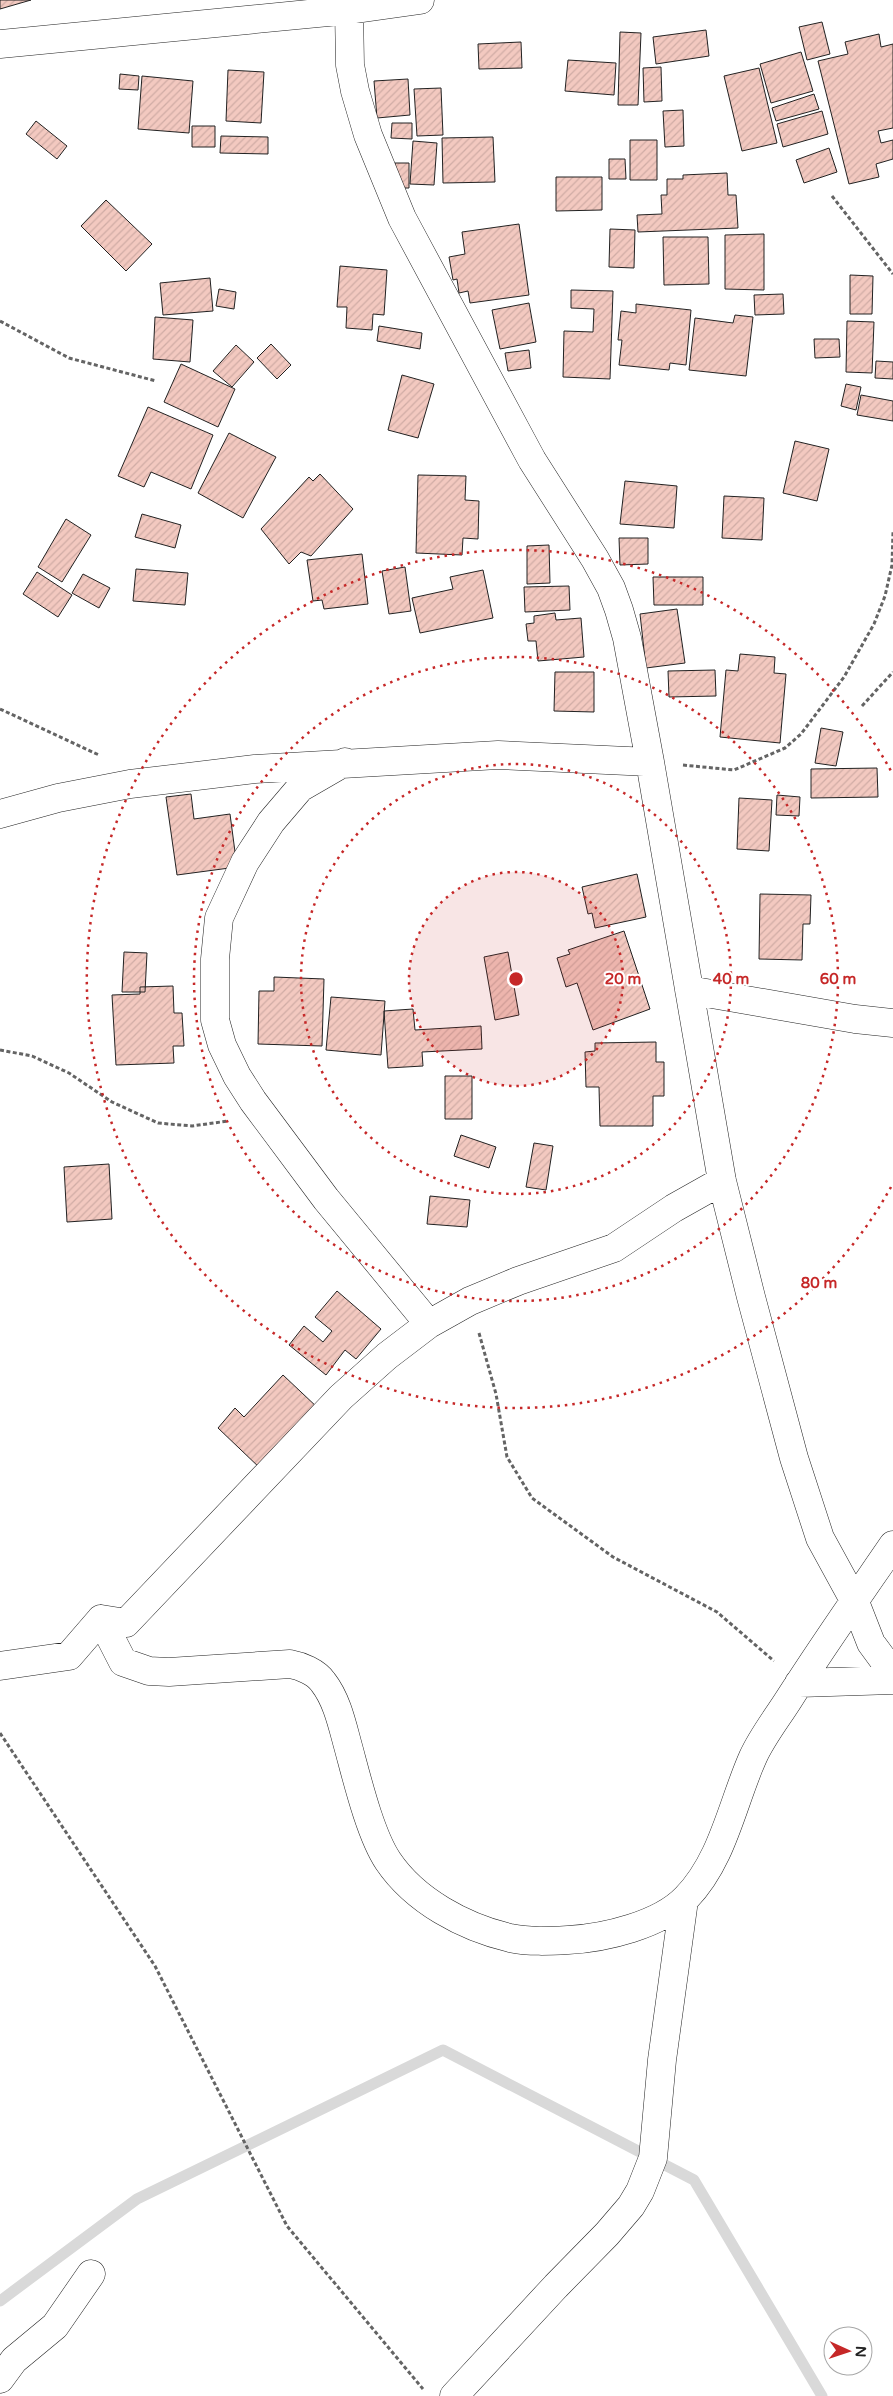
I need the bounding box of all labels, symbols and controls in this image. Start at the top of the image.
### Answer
centre of rings [507,970,525,988]
text: 20 m [605,970,641,988]
text: 40 m [713,970,749,988]
text: 60 m [820,970,856,988]
text: 80 m [801,1274,837,1292]
north arrow [823,2326,873,2376]
text: N [852,2346,869,2358]

